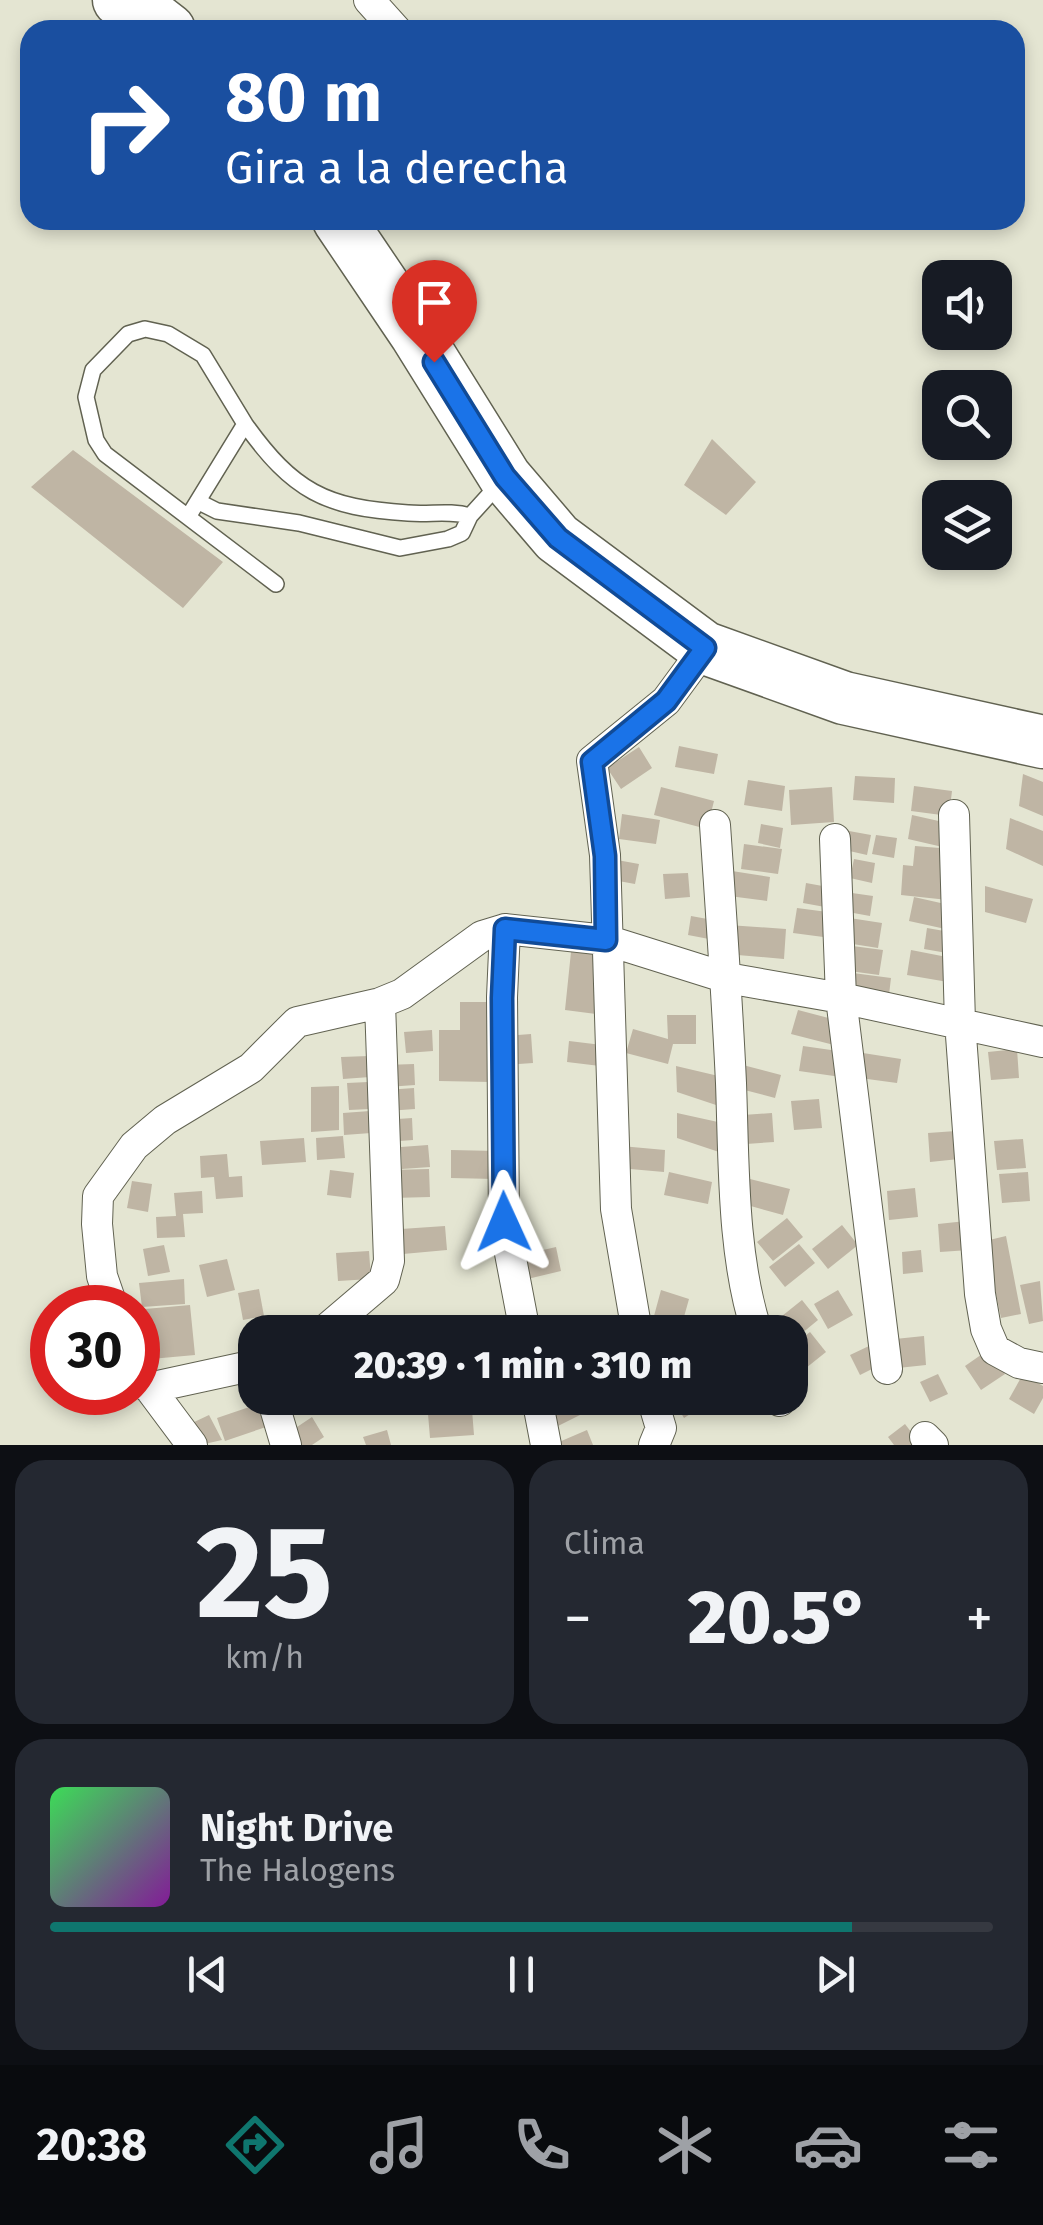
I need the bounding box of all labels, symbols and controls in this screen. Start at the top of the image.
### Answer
text: 80 m [225,56,382,140]
icon: right [60,60,190,190]
text: Gira a la derecha [225,141,568,195]
pin [392,260,477,363]
map controls [922,260,1012,570]
button: sound [922,260,1012,350]
icon: arrive [407,275,462,330]
button: search [922,370,1012,460]
button: layers [922,480,1012,570]
position arrow [452,1170,556,1274]
speed limit sign: 30 [30,1285,160,1415]
text: 20:39 · 1 min · 310 m [354,1342,692,1388]
text: 25 [196,1495,333,1651]
text: Clima [564,1524,645,1562]
text: 20.5° [688,1573,869,1663]
text: − [564,1586,592,1652]
text: + [966,1586,993,1652]
text: km/h [225,1638,304,1676]
text: Night Drive [200,1805,393,1851]
text: The Halogens [200,1851,395,1889]
icon: previous [180,1947,235,2002]
icon: pause [494,1947,549,2002]
icon: next [808,1947,863,2002]
icon: directions [220,2110,290,2180]
icon: music [364,2110,434,2180]
icon: phone [507,2110,577,2180]
icon: climate [650,2110,720,2180]
icon: car [793,2110,863,2180]
icon: filters [936,2110,1006,2180]
text: 20:38 [37,2118,147,2172]

